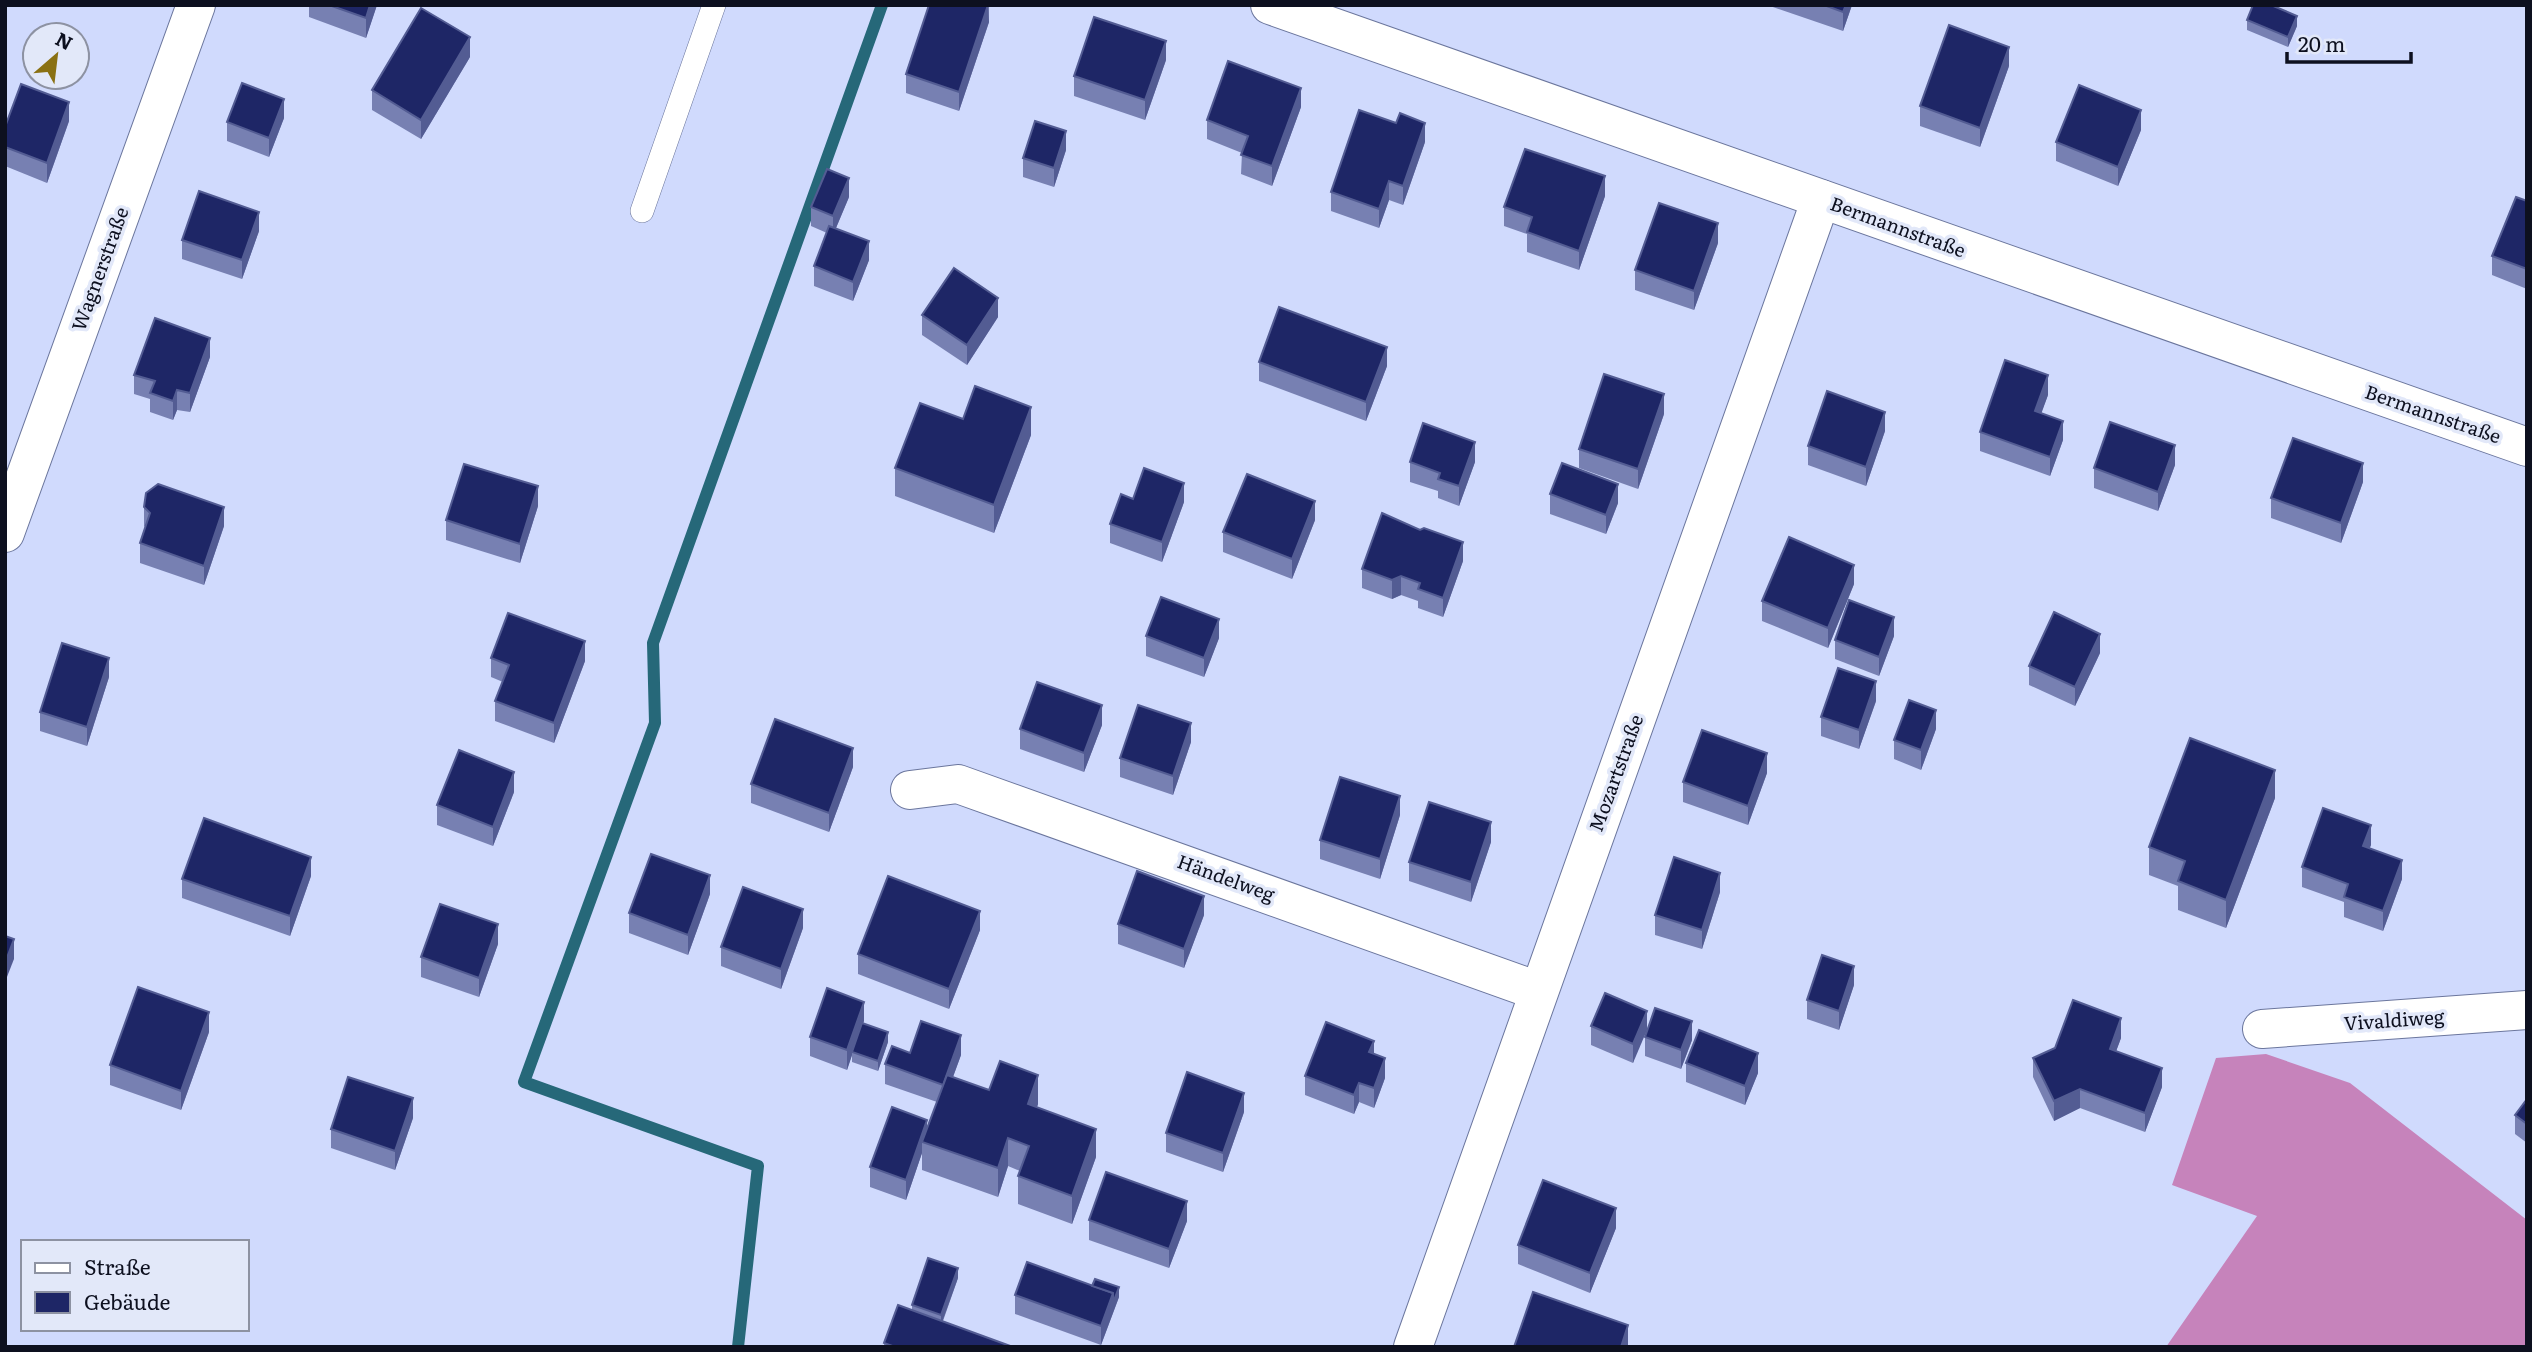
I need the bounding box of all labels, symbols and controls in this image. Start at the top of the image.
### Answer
north arrow [21,21,91,91]
scale bar [2287,21,2411,65]
text: N [51,24,78,56]
text: 20 m [2298,27,2345,58]
street label: Bermannstraße [1827,189,1970,264]
street label: Wagnerstraße [64,203,135,335]
street label: Bermannstraße [2362,377,2505,449]
street label: Mozartstraße [1581,710,1649,835]
street label: Händelweg [1174,846,1279,908]
street label: Vivaldiweg [2343,1001,2446,1036]
legend [21,1240,248,1331]
text: Straße [84,1250,151,1281]
text: Gebäude [84,1285,171,1316]

